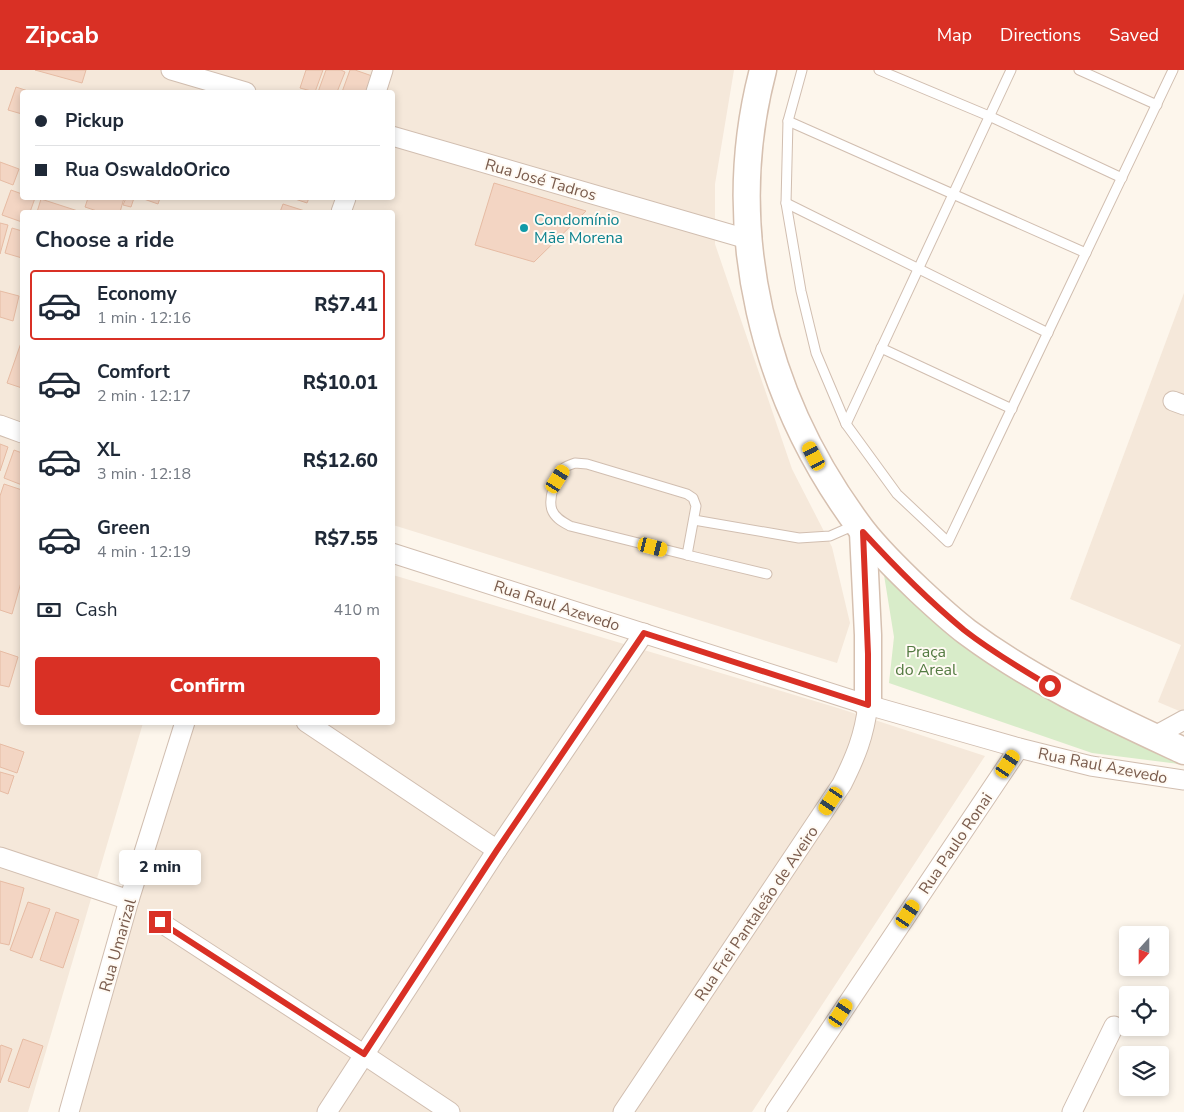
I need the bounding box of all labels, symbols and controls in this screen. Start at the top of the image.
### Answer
text: Zipcab [25,19,99,51]
text: Map [937,23,972,47]
text: Directions [1000,23,1081,47]
text: Saved [1109,23,1159,47]
text: Pickup [65,108,124,134]
street label: Rua José Tadros [482,154,599,206]
text: Rua OswaldoOrico [65,157,230,183]
place label: Condomínio Mãe Morena [534,209,623,249]
marker: Condomínio Mãe Morena [518,222,530,234]
text: Choose a ride [35,225,174,255]
text: Economy [97,281,177,307]
icon: car [37,283,82,328]
text: R$7.41 [314,292,378,318]
text: 1 min · 12:16 [97,307,191,329]
text: Comfort [97,359,170,385]
icon: car [37,361,82,406]
text: R$10.01 [303,370,378,396]
text: 2 min · 12:17 [97,385,191,407]
text: XL [97,437,120,463]
icon: car [37,439,82,484]
car [800,439,827,473]
text: R$12.60 [303,448,378,474]
car [543,462,572,496]
text: 3 min · 12:18 [97,463,191,485]
text: Green [97,515,150,541]
icon: car [37,517,82,562]
text: R$7.55 [314,526,378,552]
car [636,536,669,558]
text: 4 min · 12:19 [97,541,191,563]
street label: Rua Raul Azevedo [491,575,623,637]
icon: cash [35,596,63,624]
text: Cash [75,597,117,623]
text: 410 m [333,599,380,621]
park label: Praça do Areal [895,641,957,681]
button: Confirm [35,657,380,715]
route start [1039,675,1061,697]
street label: Rua Raul Azevedo [1036,743,1170,789]
car [993,747,1022,781]
car [816,784,845,818]
street label: Rua Paulo Ronai [914,789,998,899]
street label: Rua Frei Pantaleão de Aveiro [690,822,824,1005]
callout: 2 min [119,850,201,884]
text: 2 min [139,856,181,878]
street label: Rua Umarizal [94,896,142,994]
car [893,897,922,931]
route end [149,911,171,933]
north arrow [1119,926,1169,976]
map controls [1119,926,1169,1096]
button: locate [1119,986,1169,1036]
car [826,996,855,1030]
button: layers [1119,1046,1169,1096]

